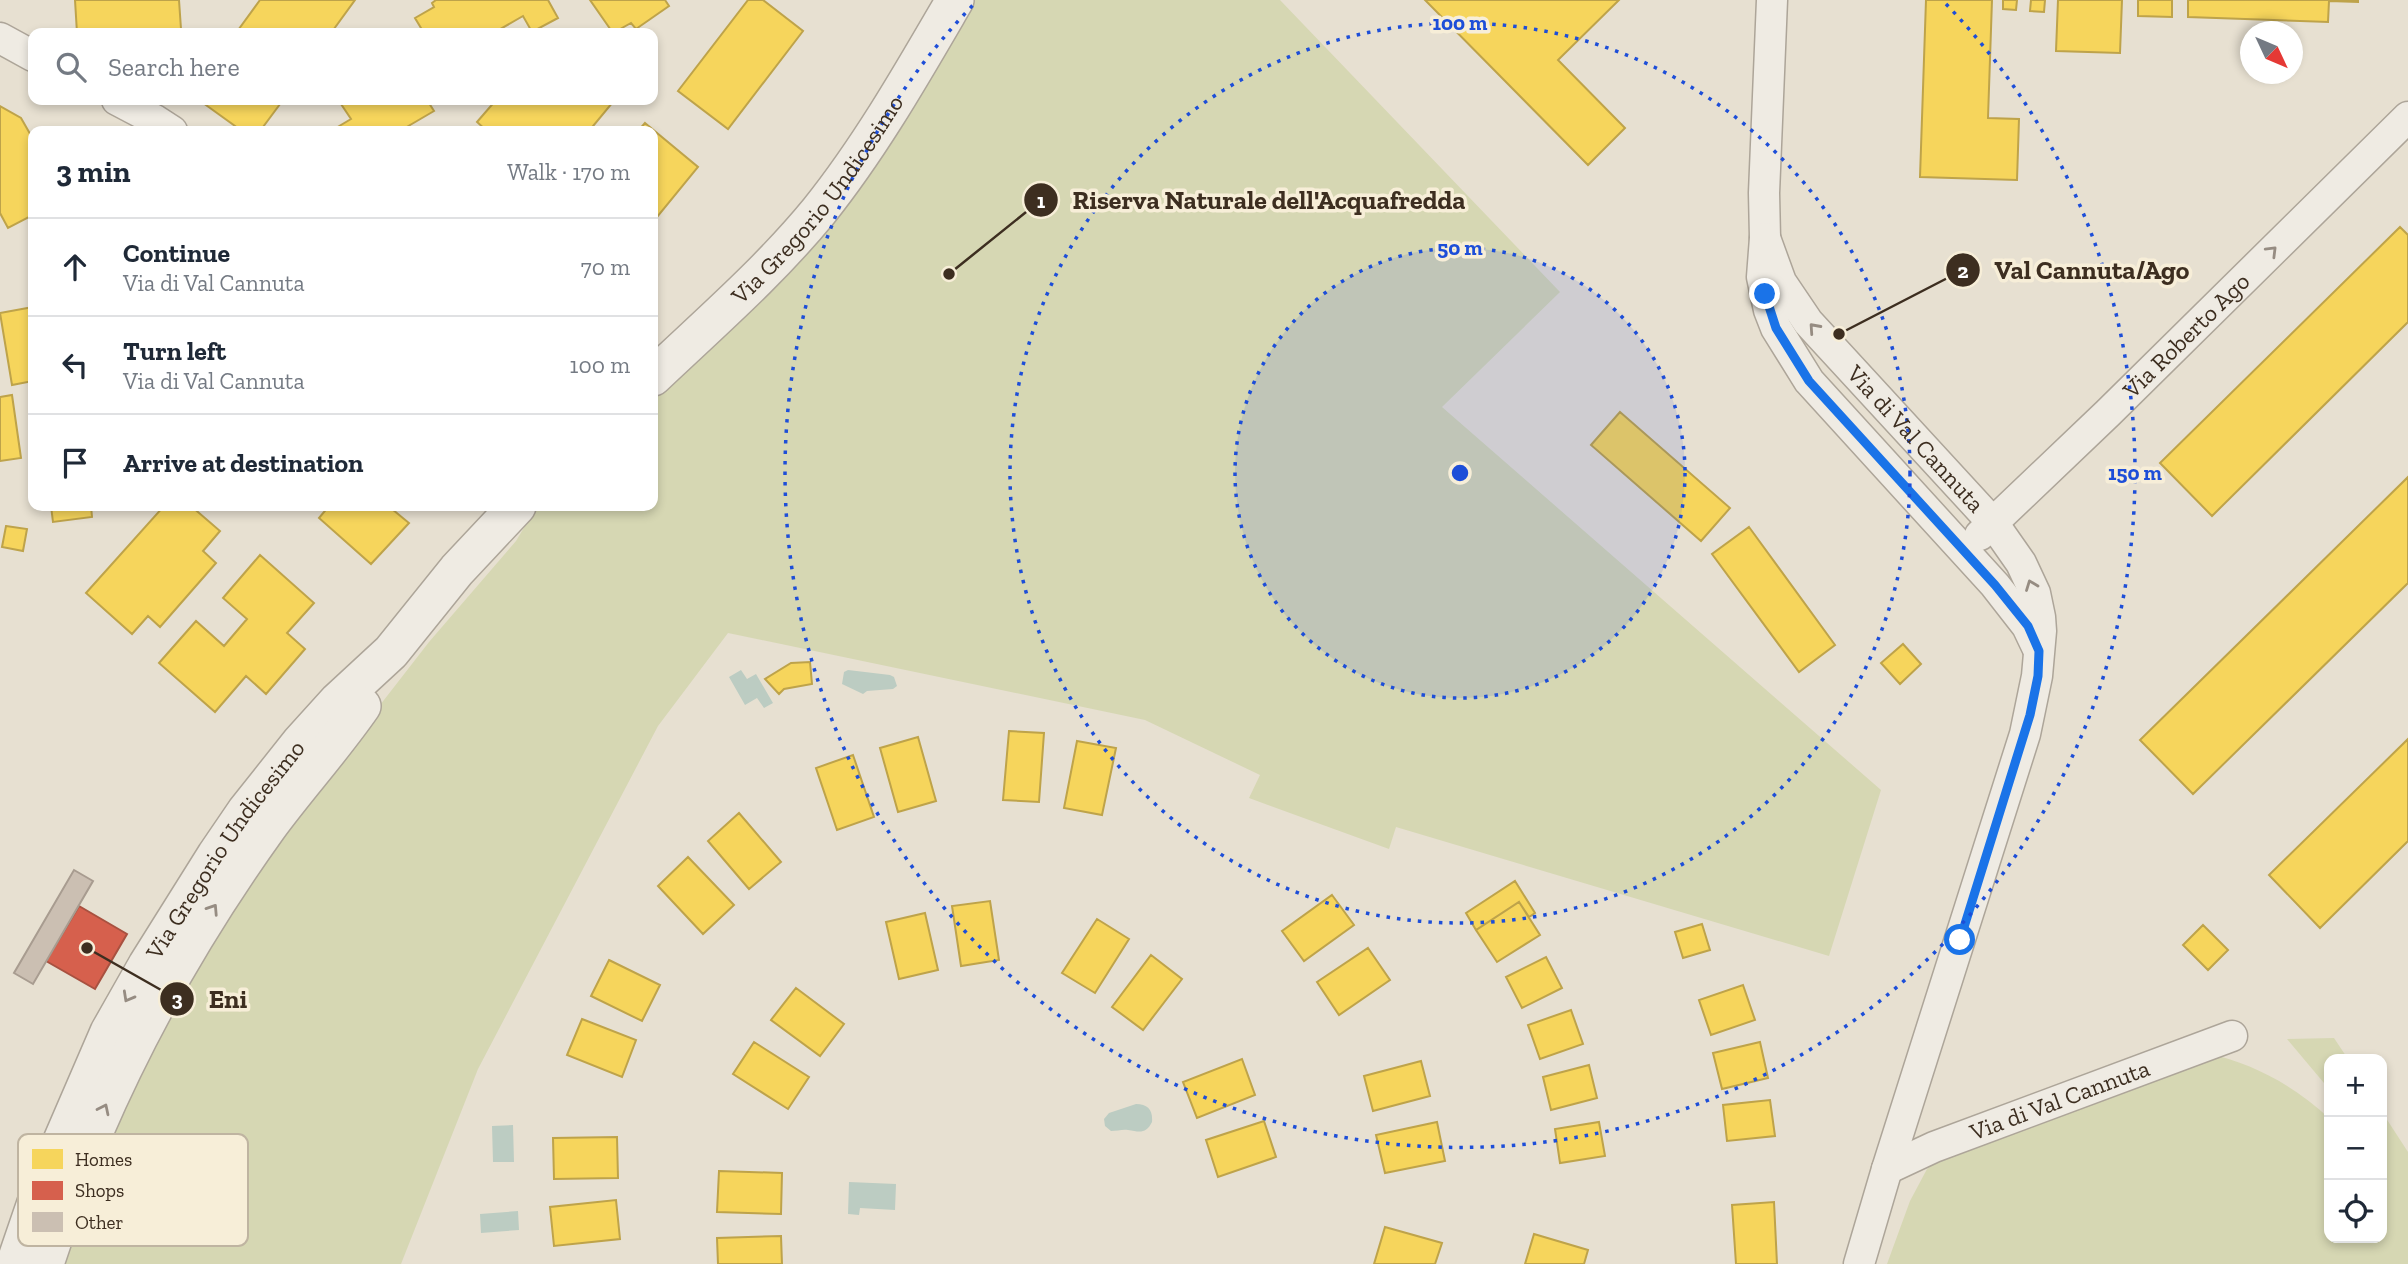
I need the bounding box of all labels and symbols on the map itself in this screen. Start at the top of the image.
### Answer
text: 100 m [1433,10,1488,35]
north arrow [2240,21,2303,84]
street label: Via Gregorio Undicesimo [724,90,909,310]
callout: Riserva Naturale dell'Acquafredda [1024,177,1479,224]
text: Riserva Naturale dell'Acquafredda [1073,184,1465,216]
text: 1 [1037,188,1046,213]
text: 50 m [1437,235,1483,260]
callout: Val Cannuta/Ago [1946,247,2204,294]
one-way arrow [2264,247,2277,260]
text: Val Cannuta/Ago [1995,254,2190,286]
text: 2 [1957,258,1969,283]
street label: Via Roberto Ago [2116,266,2256,405]
route end [1749,278,1780,309]
one-way arrow [1810,323,1822,336]
street label: Via di Val Cannuta [1840,358,1991,518]
text: 150 m [2108,460,2163,485]
centre of rings [1448,461,1472,485]
one-way arrow [2025,579,2039,591]
street label: Via Gregorio Undicesimo [139,734,311,965]
one-way arrow [205,904,218,917]
route start [1944,924,1975,955]
callout: Eni [160,975,261,1022]
text: Eni [209,983,248,1015]
text: 3 [171,986,183,1011]
one-way arrow [123,990,136,1003]
street label: Via di Val Cannuta [1965,1053,2154,1147]
one-way arrow [96,1104,110,1116]
legend [18,1134,248,1246]
text: Homes [75,1148,132,1171]
text: Shops [75,1179,124,1202]
text: Other [75,1211,123,1234]

